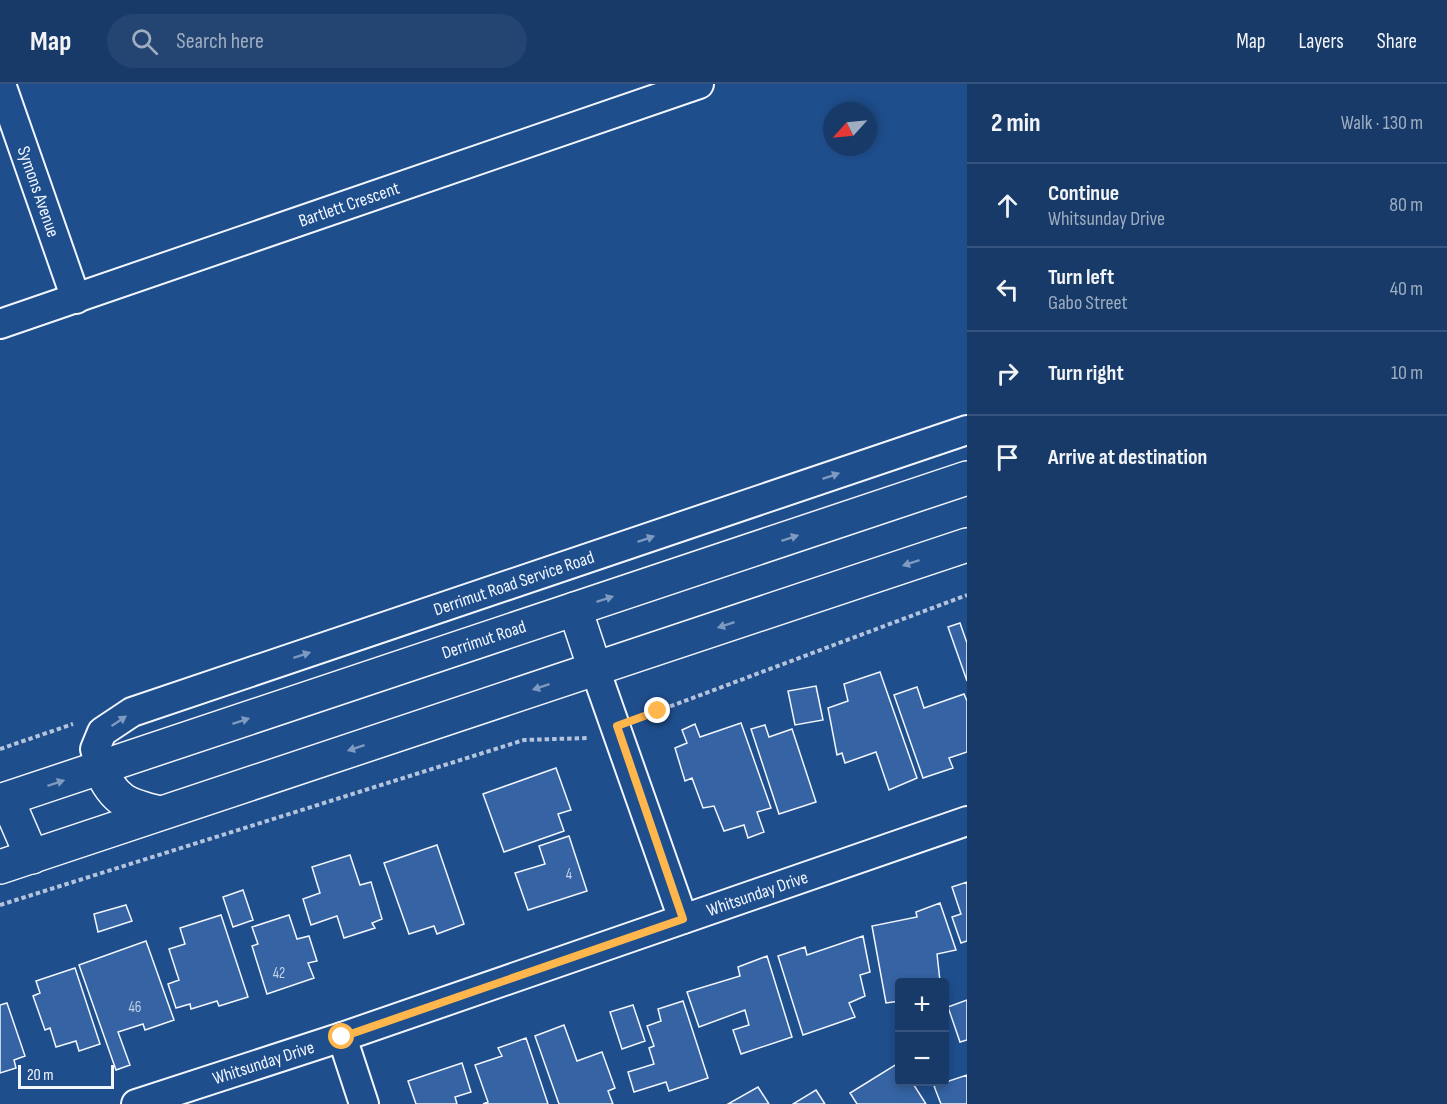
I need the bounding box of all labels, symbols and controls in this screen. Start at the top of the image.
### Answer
search box [107,14,527,68]
text: Map [30,25,71,58]
icon: search [128,25,161,58]
text: Search here [176,28,264,55]
text: Map [1236,29,1265,54]
text: Layers [1298,29,1344,54]
text: Share [1377,29,1417,54]
north arrow [823,102,877,156]
text: 2 min [991,108,1041,139]
text: Walk · 130 m [1341,111,1423,135]
street label: Symons Avenue [13,144,64,240]
street label: Bartlett Crescent [296,177,403,232]
text: Continue [1048,180,1119,207]
icon: ahead [991,189,1024,222]
text: 80 m [1389,193,1423,217]
text: Whitsunday Drive [1048,207,1165,231]
text: Turn left [1048,264,1114,291]
icon: left [991,273,1024,306]
text: 40 m [1390,277,1423,301]
text: Gabo Street [1048,291,1128,315]
icon: right [991,357,1024,390]
text: Turn right [1048,360,1124,387]
text: 10 m [1391,361,1423,385]
icon: arrive [991,441,1024,474]
text: Arrive at destination [1048,444,1207,471]
one-way arrow [822,471,840,481]
one-way arrow [781,532,799,542]
one-way arrow [637,534,655,544]
street label: Derrimut Road Service Road [431,547,597,620]
one-way arrow [902,559,920,569]
one-way arrow [596,594,614,604]
street label: Derrimut Road [439,616,529,664]
one-way arrow [717,621,735,630]
one-way arrow [293,650,311,660]
one-way arrow [532,682,550,692]
route end [644,697,670,723]
one-way arrow [111,716,127,727]
one-way arrow [232,716,250,725]
one-way arrow [347,744,365,753]
one-way arrow [47,777,65,787]
house number: 4 [566,865,572,884]
street label: Whitsunday Drive [704,867,811,921]
house number: 42 [273,964,285,983]
map controls [895,978,949,1086]
button: + [895,978,949,1032]
house number: 46 [129,998,141,1017]
route start [328,1023,354,1049]
button: − [895,1032,949,1086]
street label: Whitsunday Drive [210,1037,317,1089]
scale bar [18,1062,114,1090]
text: 20 m [27,1066,54,1085]

